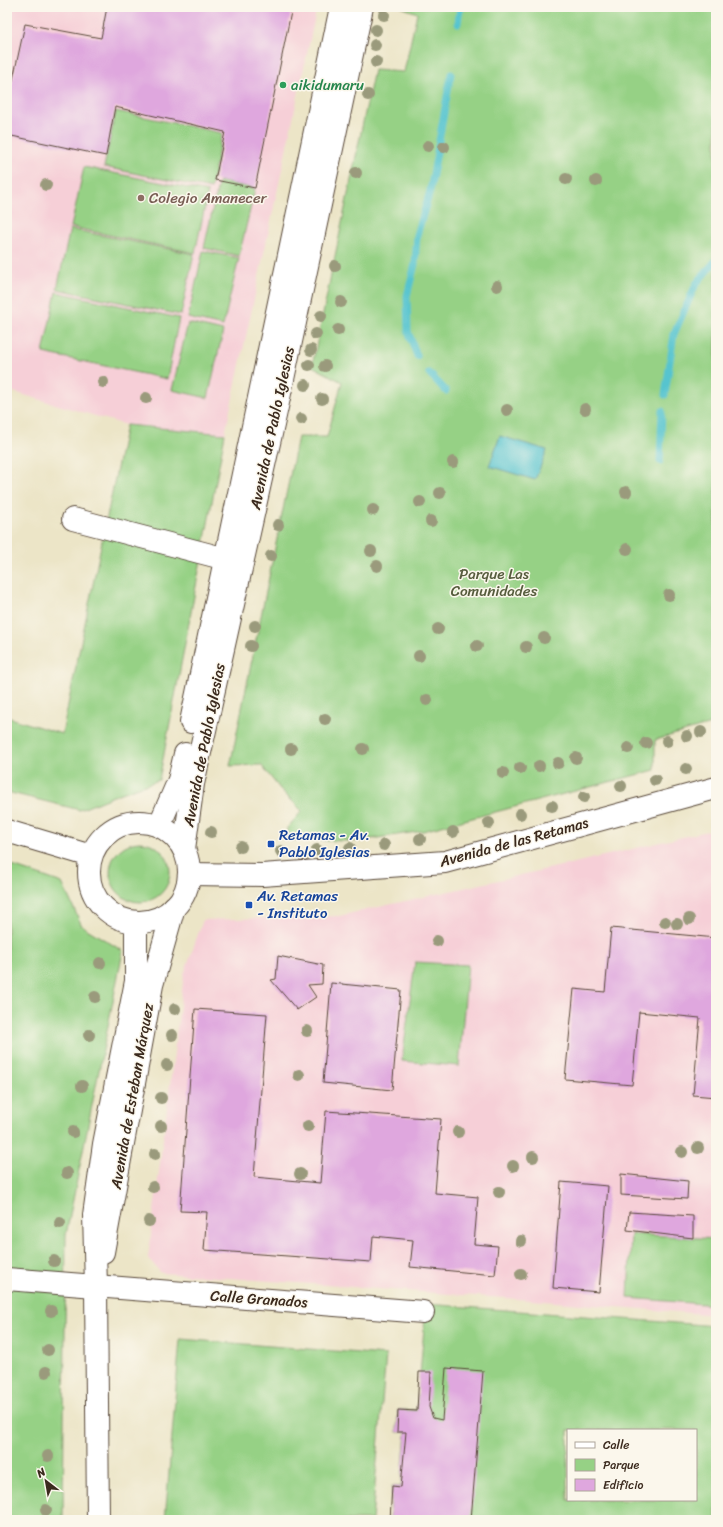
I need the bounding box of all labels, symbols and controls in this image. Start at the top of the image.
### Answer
place label: aikidumaru [291,72,364,98]
marker: aikidumaru [278,80,288,90]
place label: Colegio Amanecer [149,185,268,211]
marker: Colegio Amanecer [136,193,146,203]
street label: Avenida de Pablo Iglesias [242,344,302,513]
park label: Parque Las Comunidades [451,561,537,604]
street label: Avenida de Pablo Iglesias [175,661,233,830]
street label: Avenida de las Retamas [436,809,592,875]
place label: Retamas - Av. Pablo Iglesias [279,822,370,865]
marker: Retamas - Av. Pablo Iglesias [266,839,276,849]
place label: Av. Retamas - Instituto [256,883,338,926]
marker: Av. Retamas - Instituto [244,900,254,910]
street label: Avenida de Esteban Márquez [103,1000,161,1192]
street label: Calle Granados [210,1283,309,1315]
legend [567,1429,697,1501]
text: Calle [603,1434,630,1456]
text: Parque [603,1454,640,1476]
north arrow [26,1461,66,1501]
text: N [32,1463,50,1483]
text: Edificio [603,1474,643,1496]

